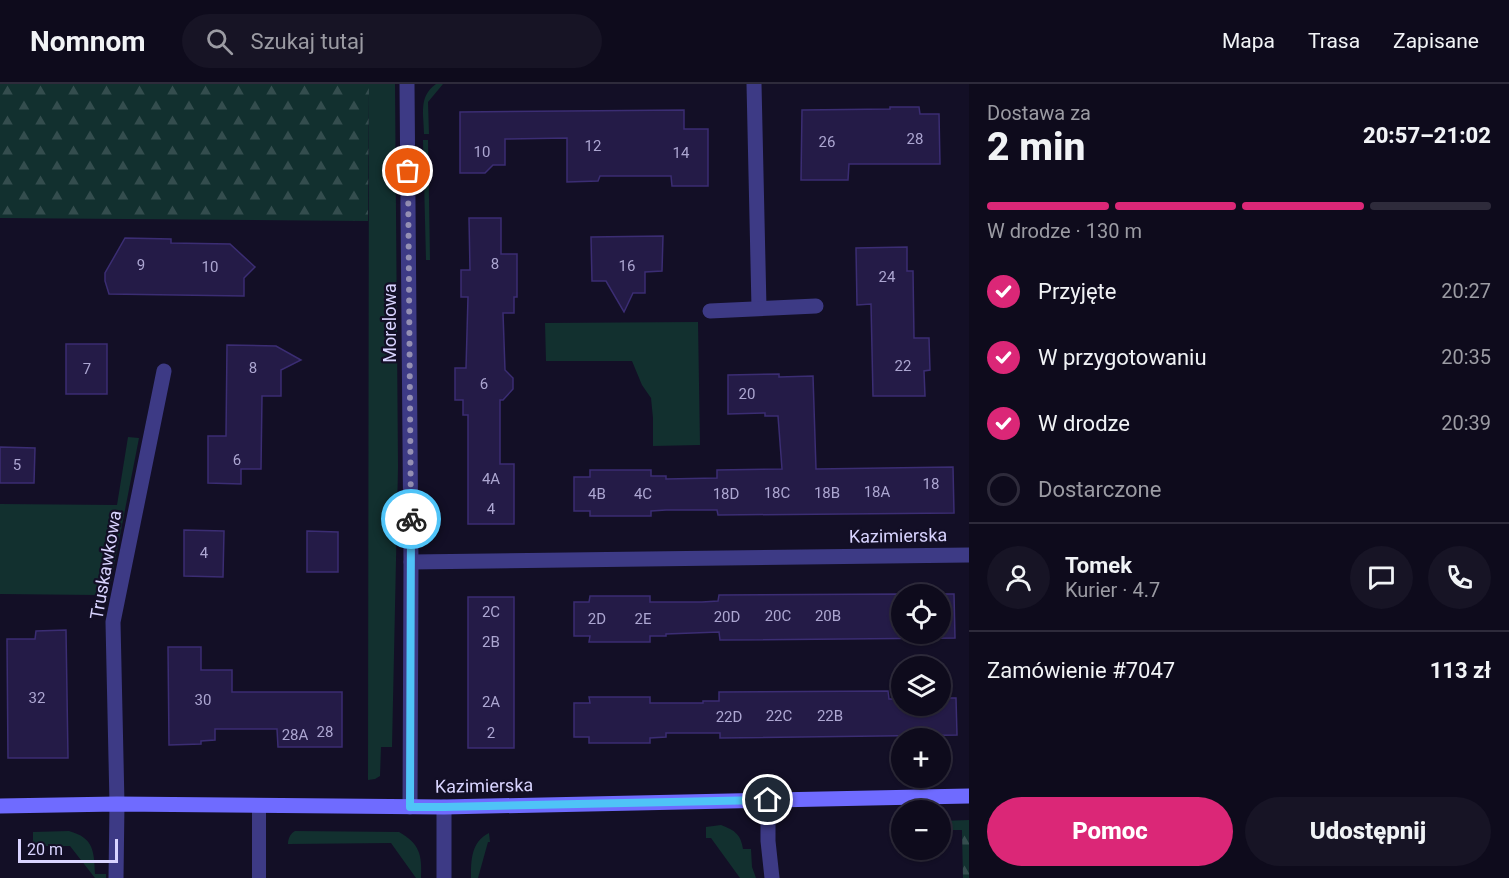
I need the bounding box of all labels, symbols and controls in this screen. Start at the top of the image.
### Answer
search box [182,14,602,68]
text: Nomnom [30,25,146,58]
icon: search [203,25,236,58]
text: Szukaj tutaj [251,29,364,54]
text: Mapa [1222,29,1275,53]
text: Trasa [1308,29,1360,53]
text: Zapisane [1393,29,1479,53]
text: Dostawa za [987,101,1091,125]
text: 20:57–21:02 [1363,123,1491,148]
text: 2 min [987,124,1085,170]
house number: 28 [907,130,923,148]
house number: 26 [819,133,835,151]
house number: 12 [585,137,601,155]
house number: 10 [474,143,490,161]
house number: 14 [673,144,690,162]
pin [382,145,433,196]
icon: bag [391,154,424,187]
text: W drodze · 130 m [987,219,1142,243]
house number: 8 [491,255,499,273]
house number: 9 [137,256,145,274]
house number: 16 [619,257,635,275]
house number: 10 [202,258,218,276]
house number: 24 [879,268,896,286]
icon: check [987,275,1020,308]
text: Przyjęte [1038,279,1116,304]
text: 20:27 [1441,279,1491,303]
street label: Morelowa [379,283,400,363]
icon: check [987,341,1020,374]
text: W przygotowaniu [1038,345,1207,370]
text: 20:35 [1441,345,1491,369]
house number: 22 [895,357,911,375]
house number: 8 [249,359,257,377]
house number: 7 [83,360,91,378]
house number: 6 [480,375,488,393]
house number: 20 [739,385,755,403]
icon: check [987,407,1020,440]
text: W drodze [1038,411,1130,436]
text: 20:39 [1441,411,1491,435]
house number: 6 [233,451,241,469]
house number: 5 [13,456,21,474]
house number: 4A [482,470,500,488]
house number: 18 [923,475,939,493]
text: Dostarczone [1038,477,1161,502]
house number: 18A [864,483,891,501]
house number: 18C [764,484,791,502]
house number: 18B [814,484,840,502]
house number: 4B [588,485,606,503]
house number: 4C [634,485,652,503]
house number: 18D [713,485,739,503]
courier [381,489,441,549]
house number: 4 [487,500,496,518]
icon: bike [395,503,428,536]
street label: Truskawkowa [86,509,125,621]
street label: Kazimierska [849,524,947,547]
house number: 4 [200,544,209,562]
button: person [987,546,1050,609]
button: chat [1350,546,1413,609]
button: phone [1428,546,1491,609]
text: Tomek [1065,553,1132,578]
text: Kurier · 4.7 [1065,578,1160,602]
map controls [891,584,951,860]
button: locate [891,584,951,644]
house number: 2C [482,603,500,621]
house number: 20C [765,607,792,625]
house number: 20B [815,607,841,625]
house number: 20D [714,608,740,626]
house number: 2D [588,610,606,628]
house number: 2E [635,610,652,628]
house number: 2B [482,633,500,651]
button: layers [891,656,951,716]
text: Zamówienie #7047 [987,658,1175,683]
text: 113 zł [1430,658,1491,683]
house number: 32 [29,689,45,707]
house number: 30 [195,691,211,709]
house number: 2A [482,693,500,711]
house number: 22C [766,707,793,725]
house number: 22B [817,707,843,725]
house number: 22D [716,708,742,726]
house number: 28 [317,723,333,741]
house number: 2 [487,724,495,742]
house number: 28A [282,726,309,744]
button: + [891,728,951,788]
street label: Kazimierska [435,774,533,797]
pin [742,774,793,825]
icon: home [751,783,784,816]
button: Pomoc [987,797,1233,866]
button: Udostępnij [1245,797,1491,866]
button: − [891,800,951,860]
scale bar [18,836,118,864]
text: 20 m [27,840,63,859]

